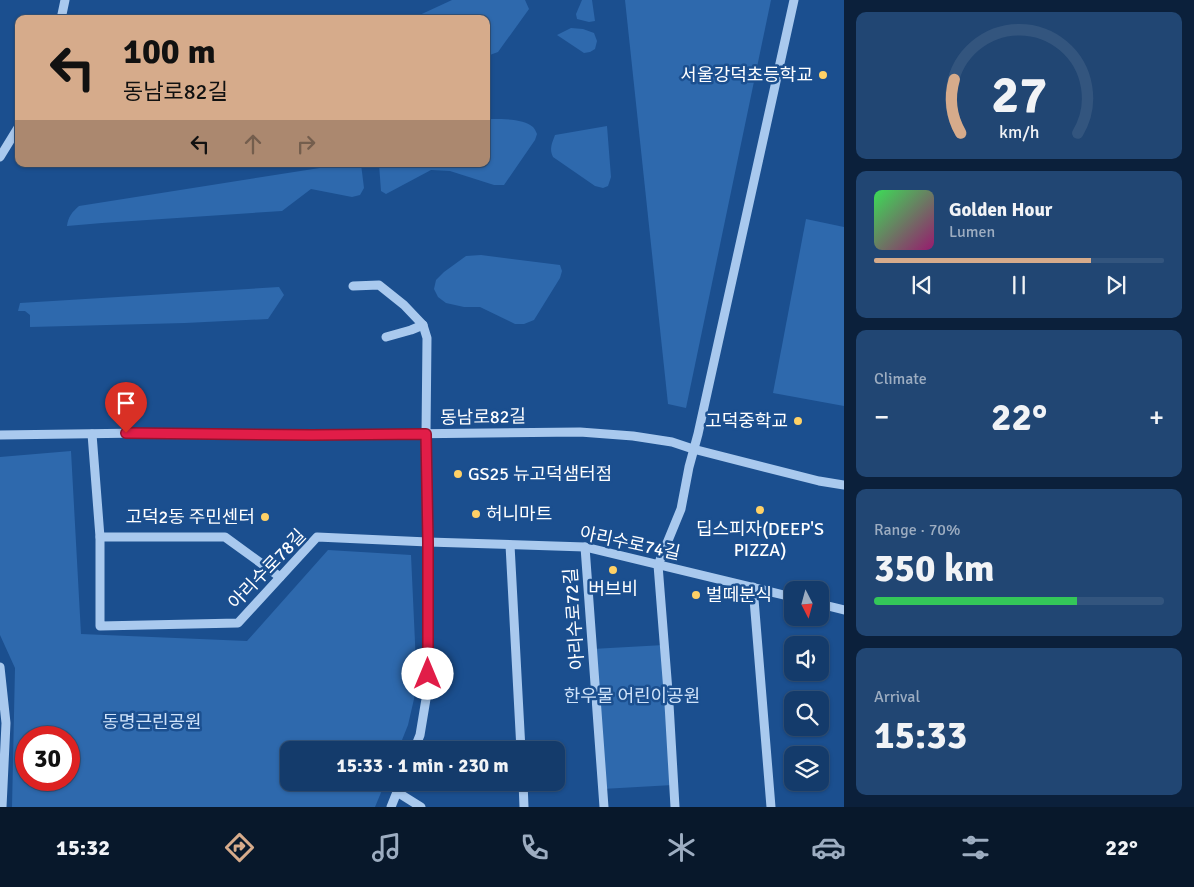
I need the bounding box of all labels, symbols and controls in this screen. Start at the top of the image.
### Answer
text: 100 m [123,30,216,73]
icon: left [40,35,105,100]
text: 27 [991,63,1047,127]
place label: 서울강덕초등학교 [681,64,813,86]
marker: 서울강덕초등학교 [817,69,829,81]
text: 동남로82길 [123,78,228,105]
text: km/h [999,121,1039,143]
icon: left [186,130,214,158]
icon: ahead [239,130,267,158]
icon: right [292,130,320,158]
text: Golden Hour [949,198,1052,222]
text: Lumen [949,222,995,242]
icon: previous [908,271,936,299]
icon: pause [1005,271,1033,299]
icon: next [1102,271,1130,299]
text: Climate [874,369,927,389]
pin [105,382,147,433]
icon: arrive [112,389,140,417]
text: 22° [991,394,1047,441]
text: − [874,400,889,434]
text: + [1149,400,1164,434]
street label: 동남로82길 [440,405,526,429]
place label: 고덕중학교 [705,410,788,432]
marker: 고덕중학교 [792,415,804,427]
place label: GS25 뉴고덕샘터점 [468,463,612,485]
marker: GS25 뉴고덕샘터점 [452,468,464,480]
place label: 허니마트 [486,503,552,525]
marker: 딥스피자(DEEP'S PIZZA) [754,504,766,516]
place label: 고덕2동 주민센터 [125,506,255,528]
marker: 허니마트 [470,508,482,520]
marker: 고덕2동 주민센터 [259,511,271,523]
place label: 딥스피자(DEEP'S PIZZA) [696,518,824,561]
text: Range · 70% [874,520,960,540]
street label: 아리수로74길 [578,522,682,564]
street label: 아리수로78길 [224,525,310,613]
text: 350 km [874,545,995,592]
marker: 버브비 [607,564,619,576]
street label: 아리수로72길 [559,567,589,671]
place label: 버브비 [588,578,638,600]
north arrow [784,581,829,626]
map controls [784,581,829,791]
place label: 벌떼분식 [706,584,772,606]
marker: 벌떼분식 [690,589,702,601]
button: sound [784,636,829,681]
position arrow [401,647,453,699]
park label: 한우물 어린이공원 [564,685,700,707]
text: Arrival [874,687,920,707]
button: search [784,691,829,736]
park label: 동명근린공원 [102,711,202,733]
text: 15:33 [874,712,967,759]
speed limit sign: 30 [15,726,80,791]
button: layers [784,746,829,791]
text: 15:33 · 1 min · 230 m [336,754,509,778]
icon: directions [222,830,257,865]
icon: music [369,830,404,865]
icon: phone [517,830,552,865]
icon: climate [664,830,699,865]
icon: car [811,830,846,865]
icon: filters [958,830,993,865]
text: 15:32 [56,834,110,861]
text: 22° [1105,834,1138,861]

